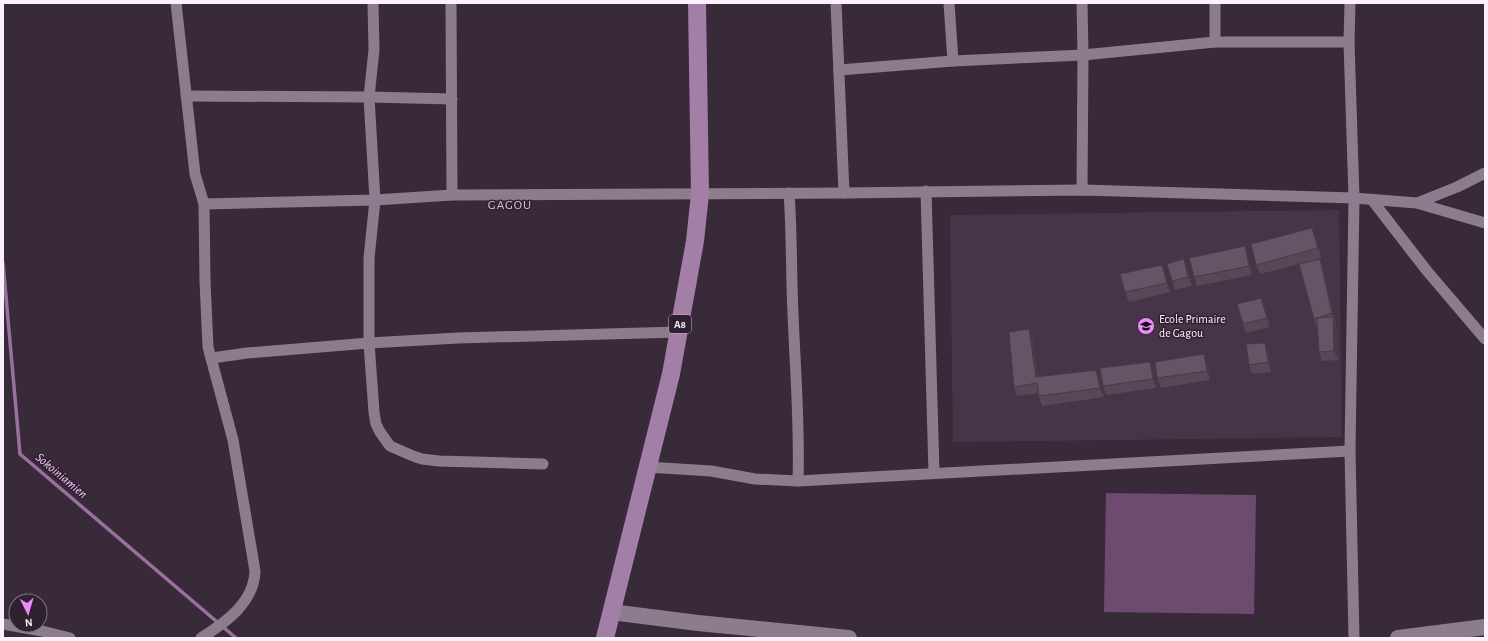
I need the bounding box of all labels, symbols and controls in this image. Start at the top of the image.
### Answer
district label: GAGOU [488,199,532,212]
place label: Ecole Primaire de Gagou [1159,313,1226,339]
road number: A8 [669,315,691,333]
school or university icon: Ecole Primaire de Gagou [1136,316,1156,336]
water label: Sokoiniamien [33,451,89,501]
north arrow [8,593,48,633]
text: N [25,617,33,628]

